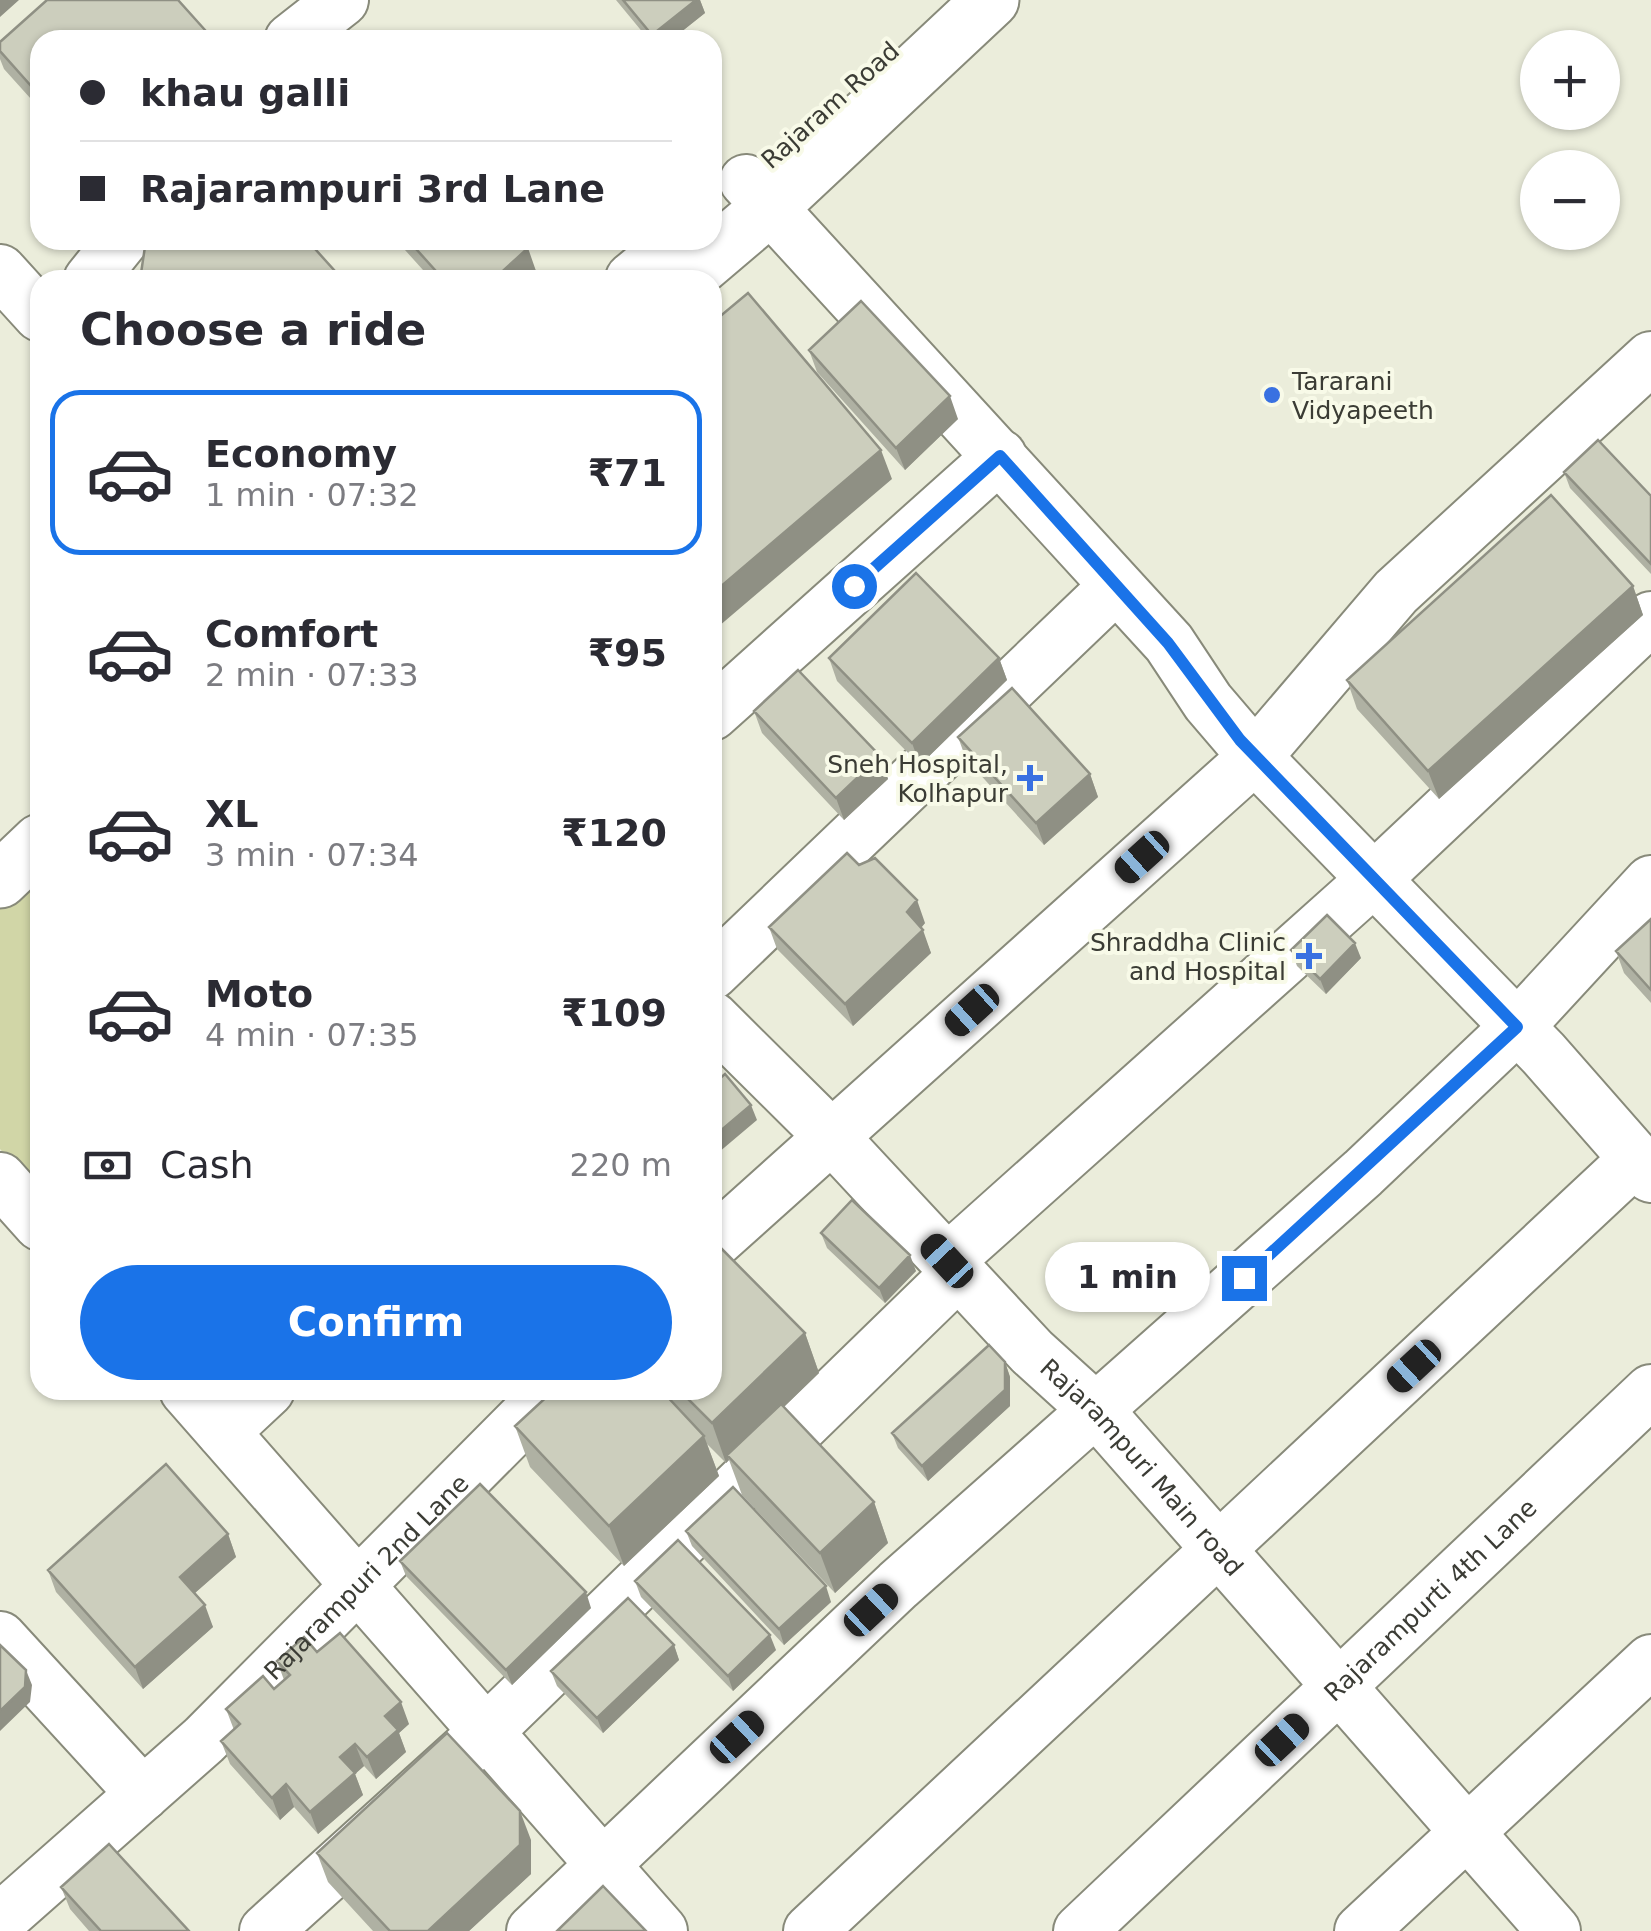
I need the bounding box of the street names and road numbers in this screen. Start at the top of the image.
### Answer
street label: Rajaram Road [756,36,905,175]
street label: Rajarampuri Main road [1034,1353,1249,1582]
street label: Rajarampuri 2nd Lane [258,1469,475,1686]
street label: Rajarampurti 4th Lane [1318,1493,1543,1707]

